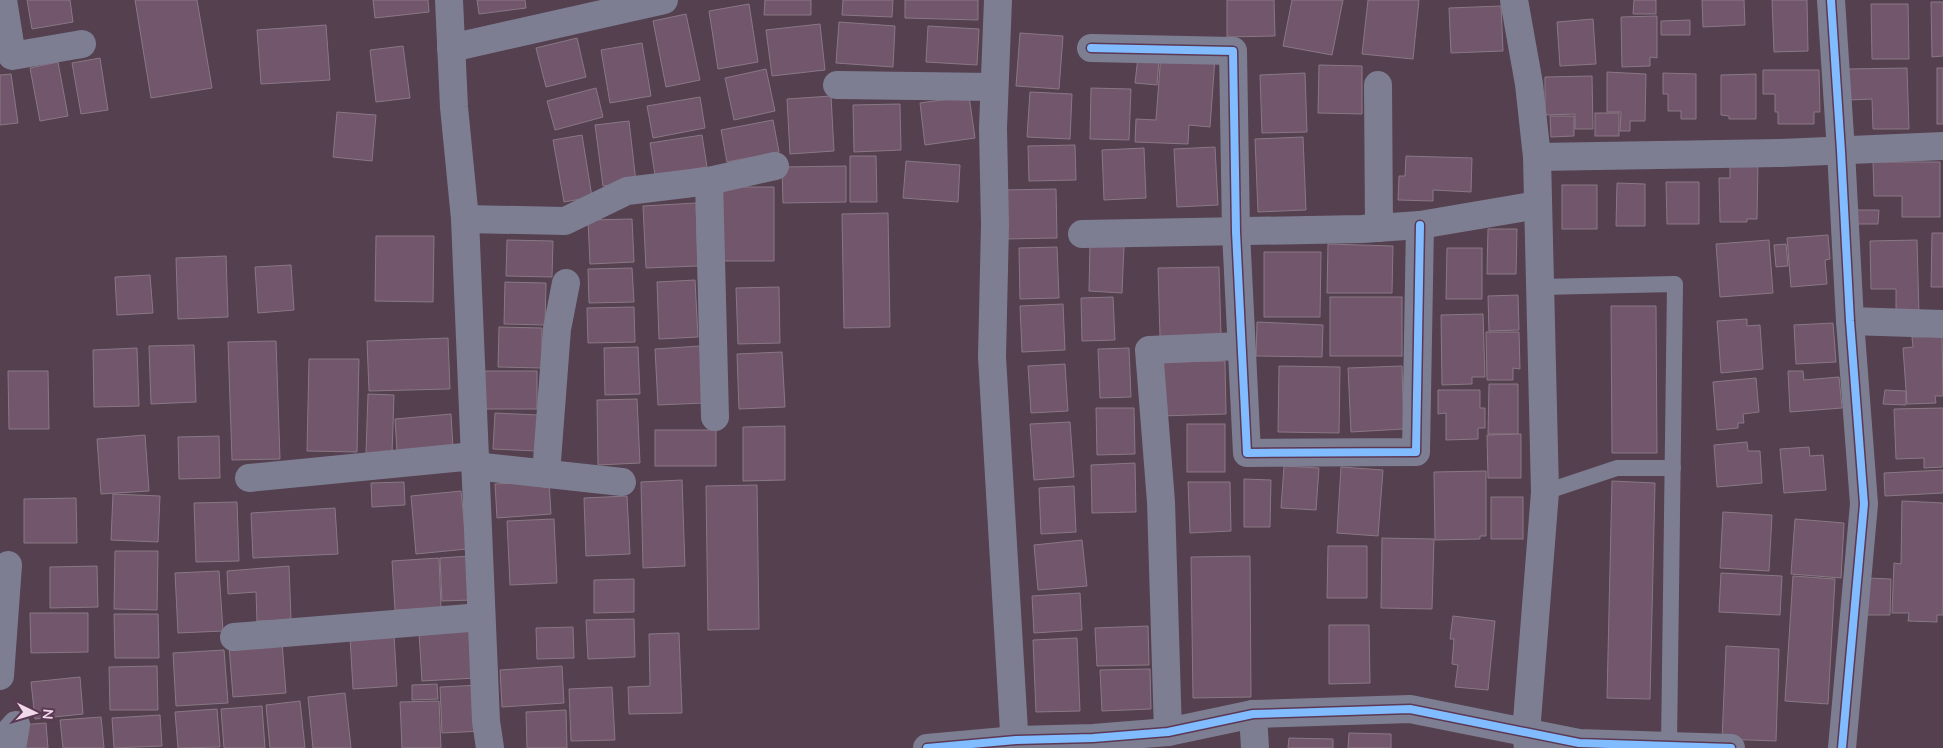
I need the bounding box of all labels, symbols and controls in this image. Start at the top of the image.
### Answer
north arrow [10,688,60,738]
text: N [39,708,57,720]

